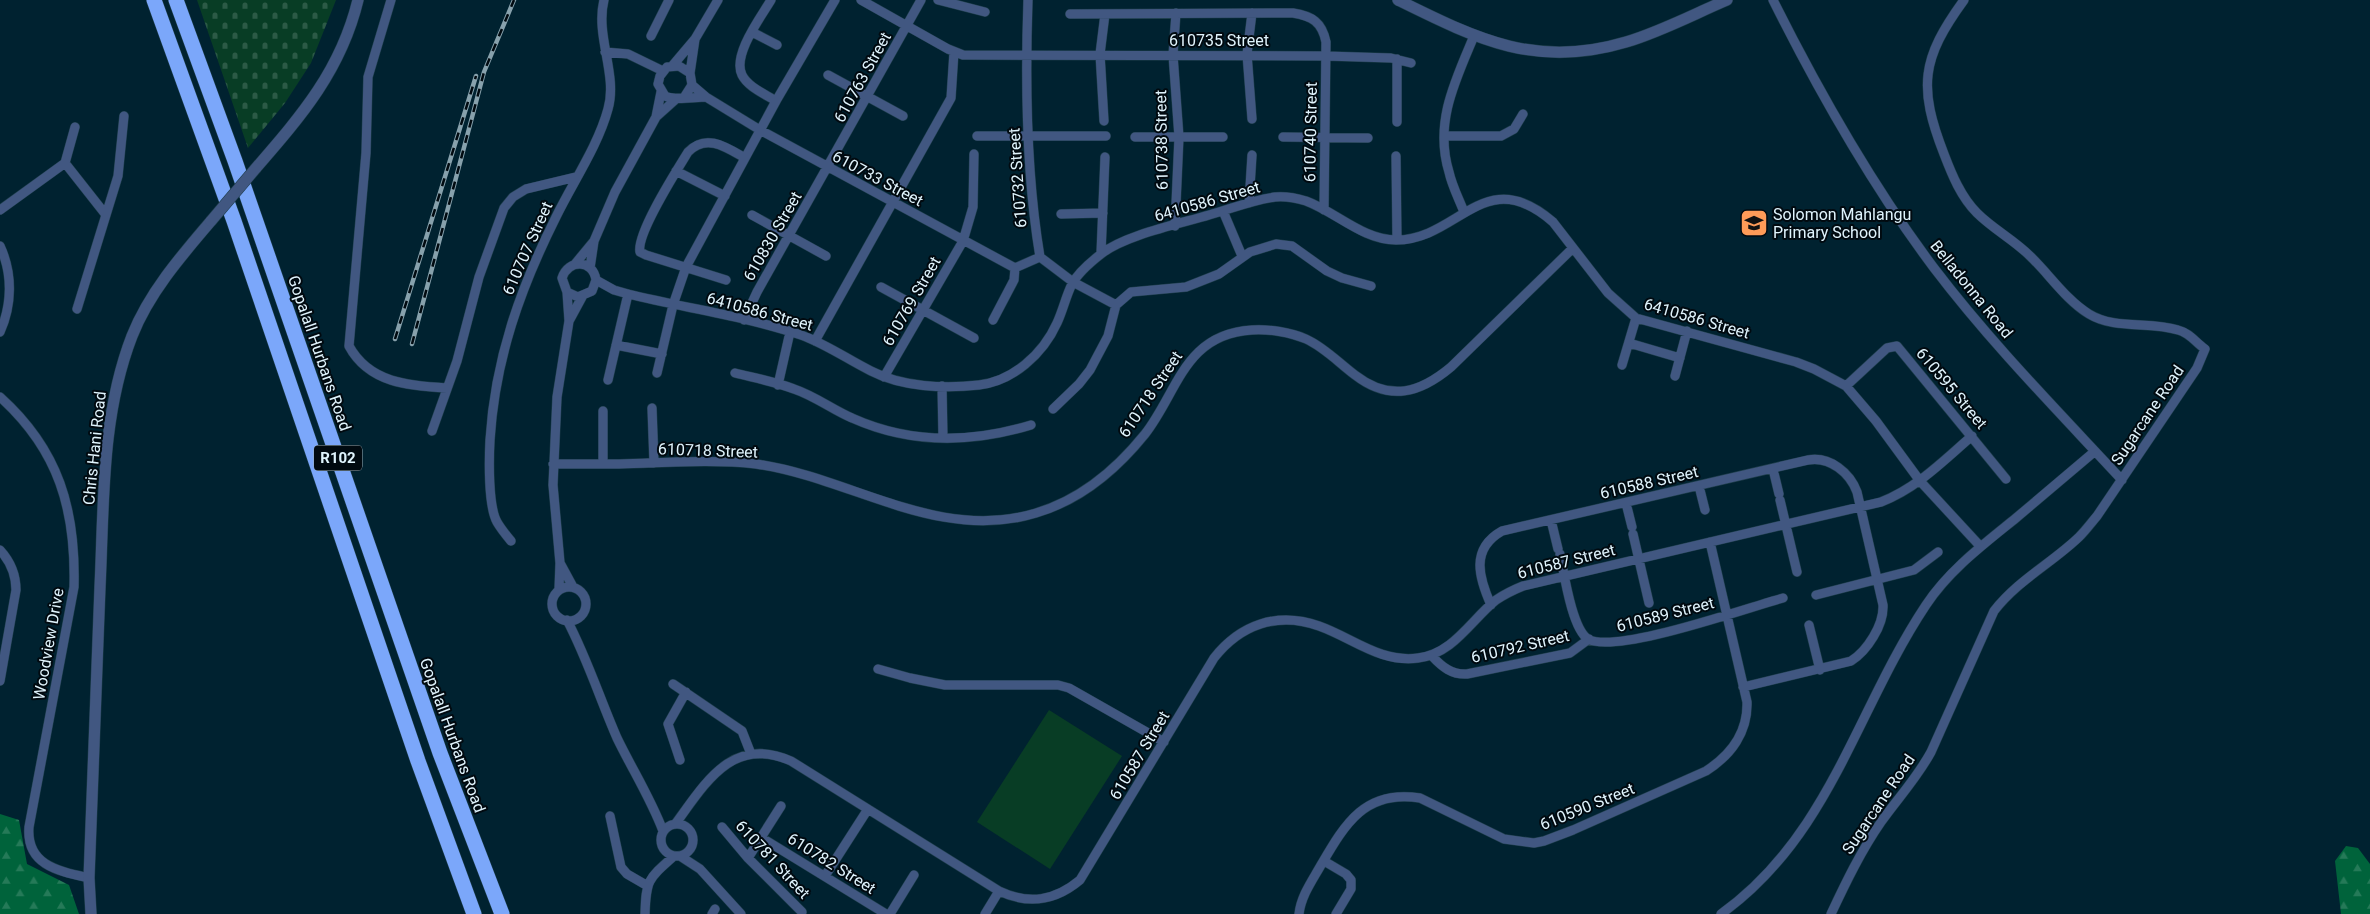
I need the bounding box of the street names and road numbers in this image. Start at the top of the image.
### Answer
street label: 610763 Street [830,29,895,126]
street label: 610735 Street [1169,31,1269,50]
street label: 610740 Street [1300,82,1321,182]
street label: 610738 Street [1151,90,1172,190]
street label: 610732 Street [1005,127,1030,229]
street label: 610733 Street [829,147,926,210]
street label: 6410586 Street [1152,177,1262,226]
street label: 610830 Street [739,188,806,284]
street label: 610707 Street [498,199,557,298]
street label: Belladonna Road [1926,237,2017,342]
street label: 610769 Street [878,253,945,349]
street label: Gopalall Hurbans Road [284,273,355,433]
street label: 6410586 Street [705,288,815,335]
street label: 6410586 Street [1642,294,1752,343]
street label: 610595 Street [1912,344,1991,433]
street label: 610718 Street [1115,347,1186,441]
street label: Sugarcane Road [2107,362,2188,469]
street label: Chris Hani Road [79,390,110,506]
street label: 610718 Street [658,439,758,462]
road number: R102 [314,446,362,470]
street label: 610588 Street [1598,462,1700,503]
street label: 610587 Street [1515,540,1617,583]
street label: Woodview Drive [29,587,68,702]
street label: 610589 Street [1614,593,1716,636]
street label: 610792 Street [1469,626,1571,667]
street label: Gopalall Hurbans Road [416,655,489,815]
street label: 610587 Street [1105,707,1173,803]
street label: Sugarcane Road [1838,751,1919,858]
street label: 610590 Street [1537,779,1637,834]
street label: 610781 Street [732,816,814,902]
street label: 610782 Street [784,829,879,898]

